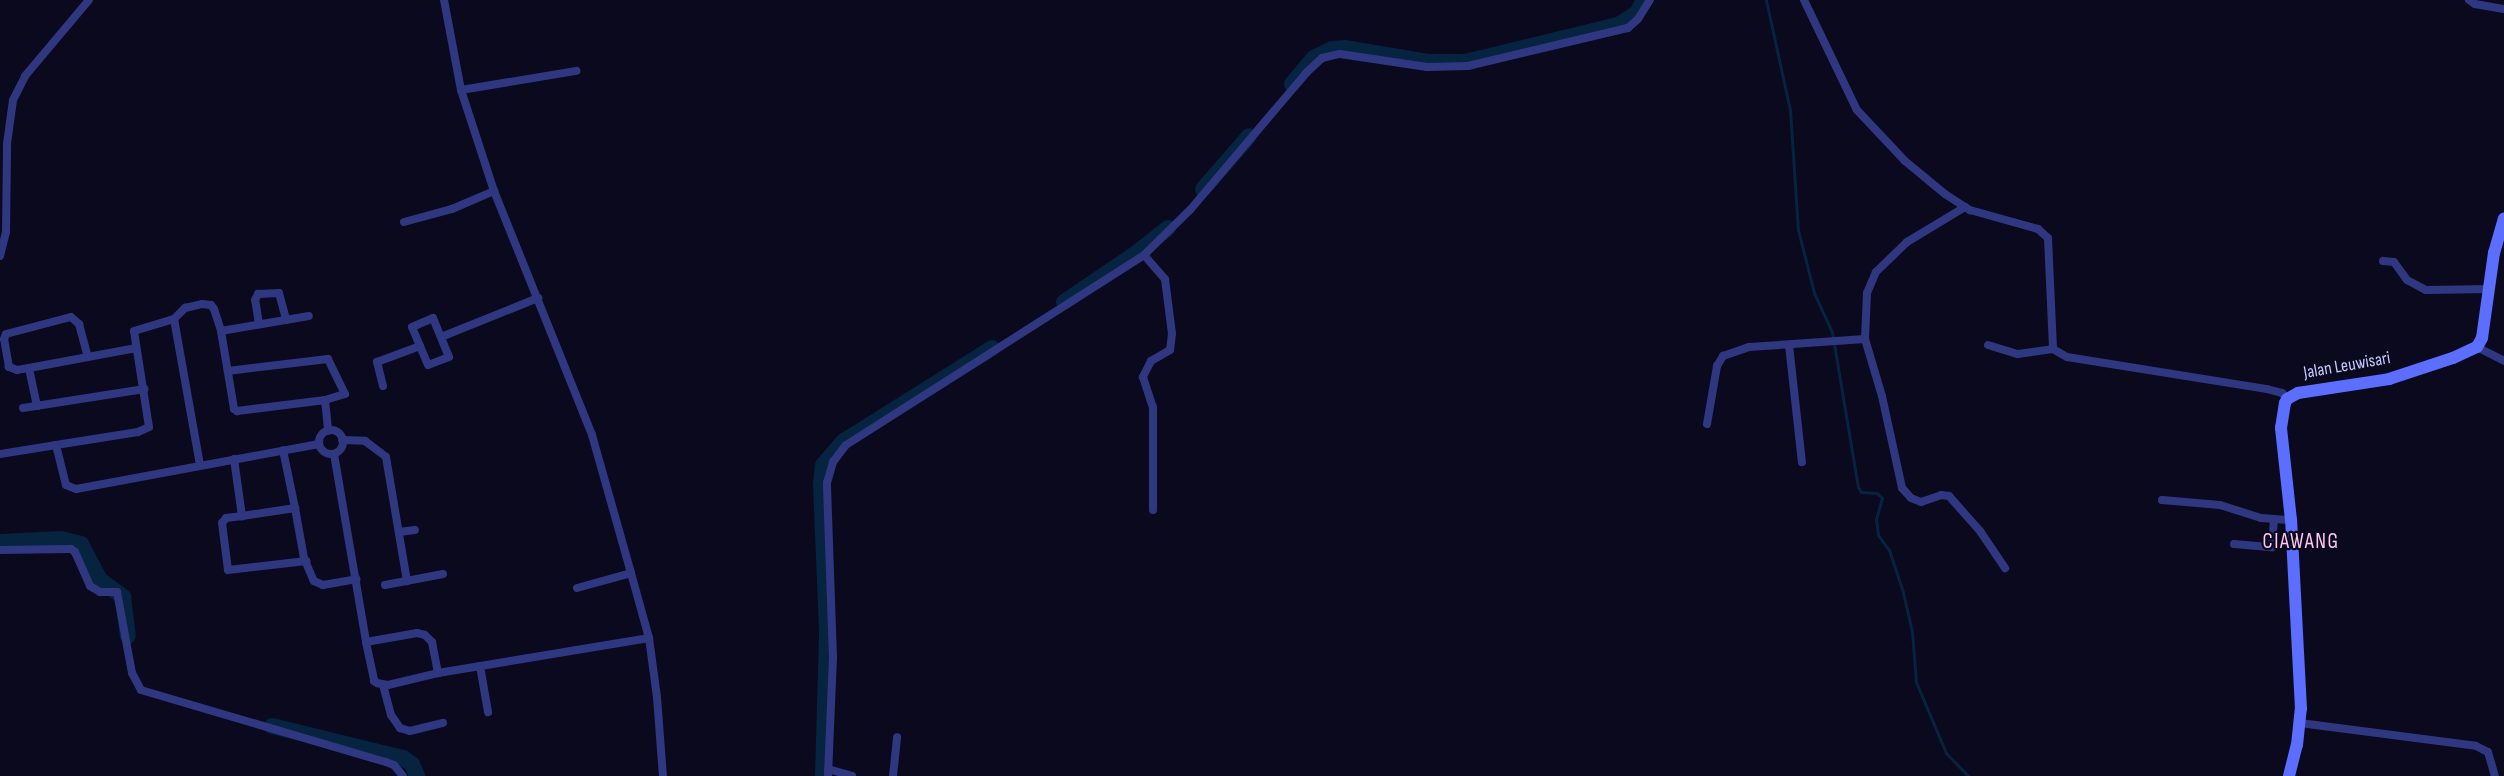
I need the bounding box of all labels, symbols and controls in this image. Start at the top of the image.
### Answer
street label: Jalan Leuwisari [2302,348,2392,384]
district label: CIAWANG [2263,529,2339,555]

